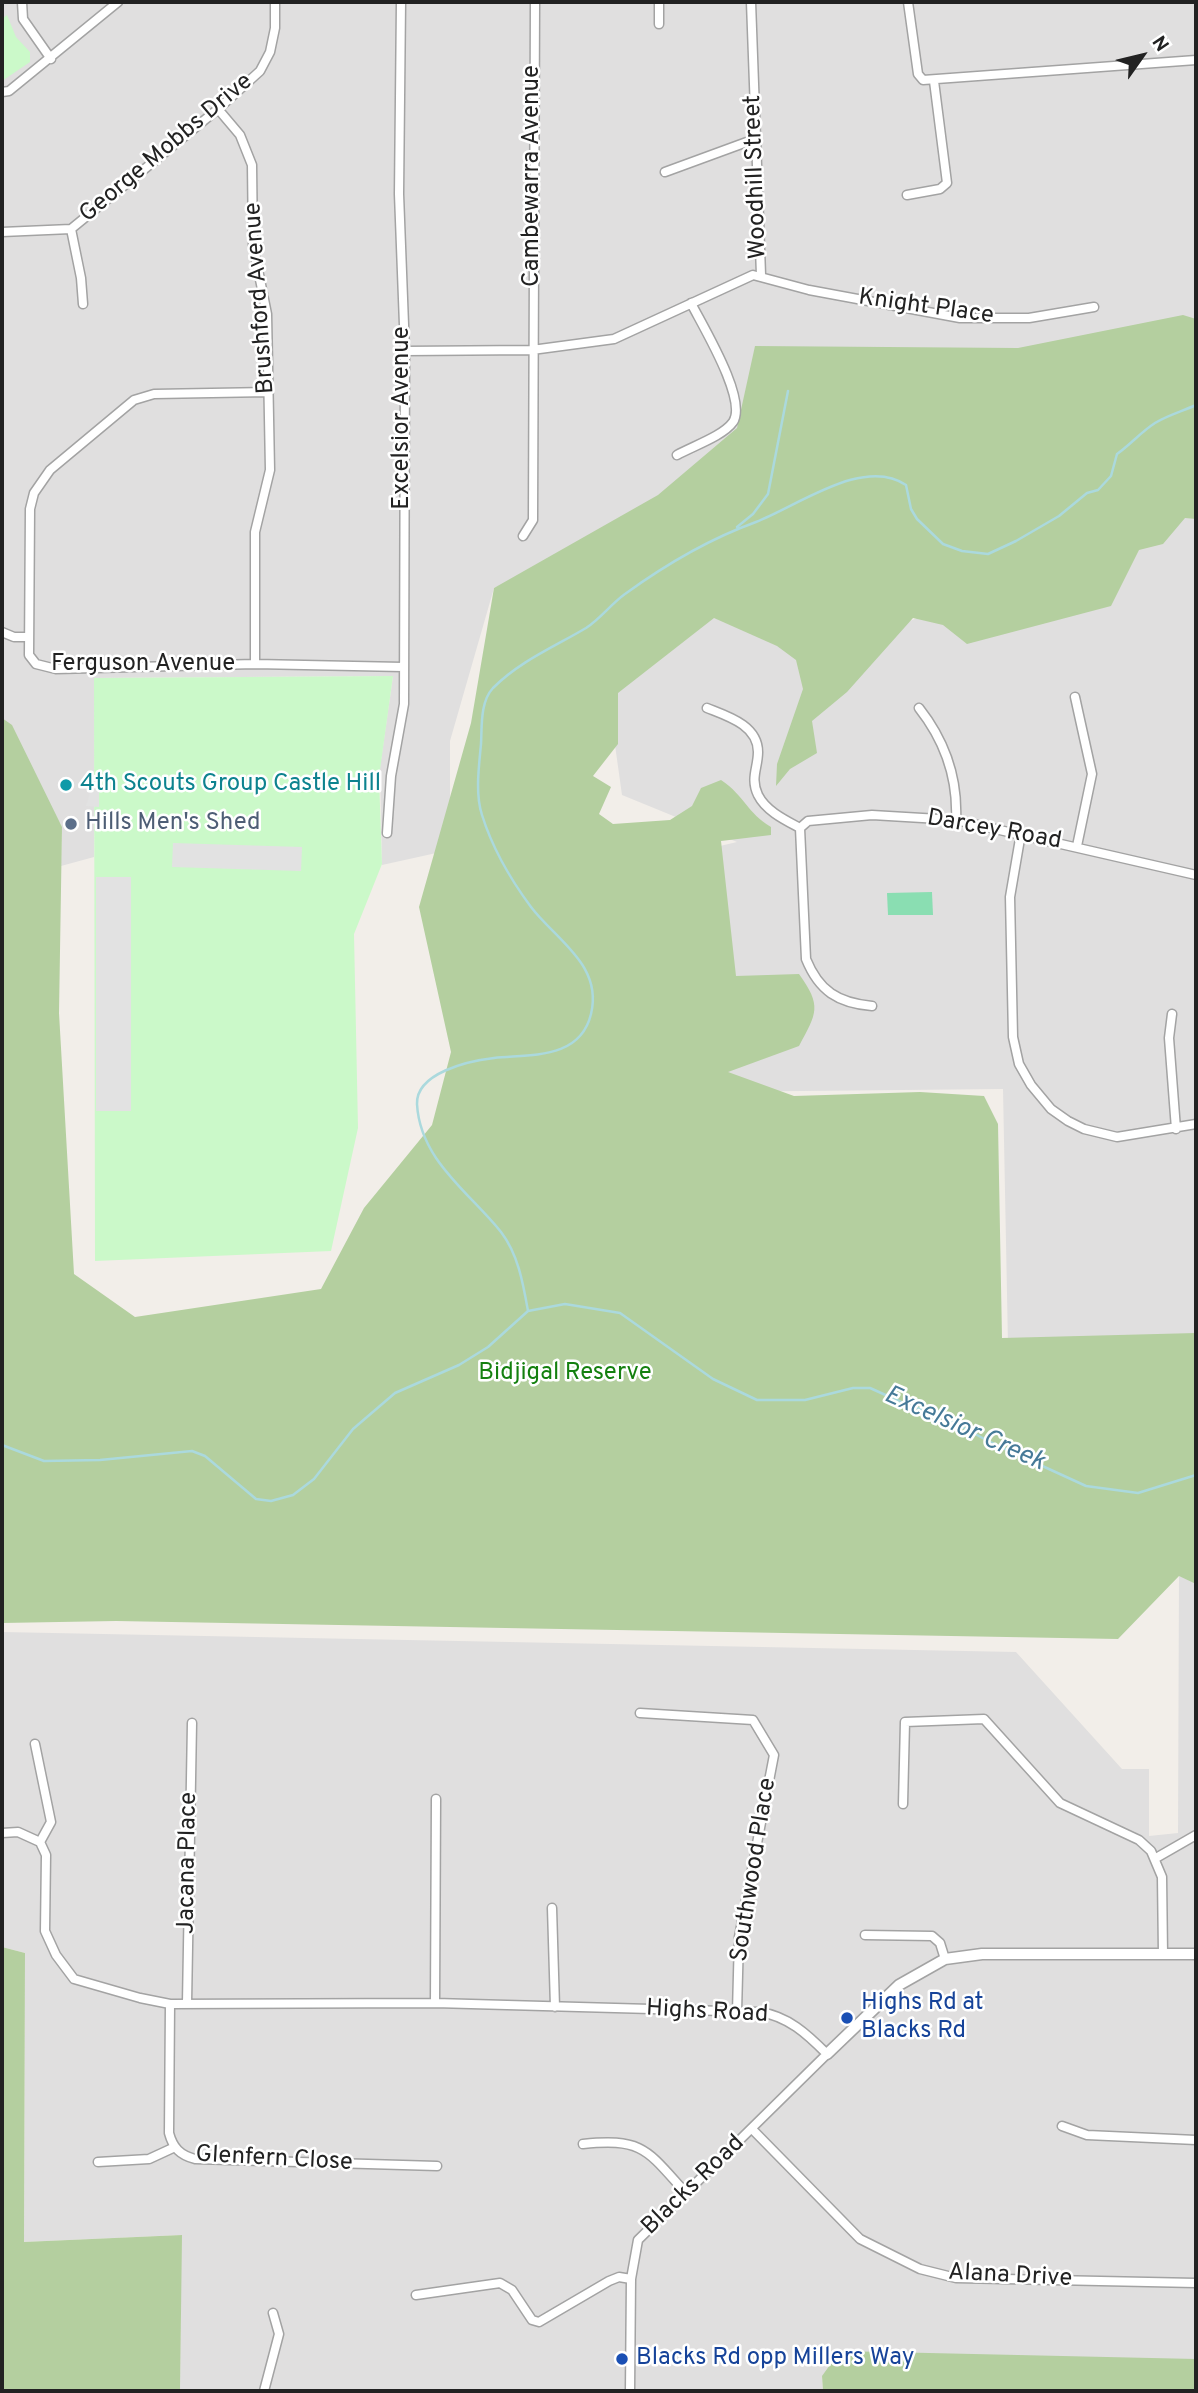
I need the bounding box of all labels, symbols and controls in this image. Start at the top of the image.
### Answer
north arrow [1107,21,1177,91]
text: N [1146,32,1173,57]
street label: Cambewarra Avenue [519,65,547,287]
street label: George Mobbs Drive [75,68,259,230]
street label: Woodhill Street [740,94,774,260]
street label: Brushford Avenue [240,201,282,395]
street label: Knight Place [856,284,996,332]
street label: Excelsior Avenue [389,326,417,510]
street label: Ferguson Avenue [51,651,235,679]
place label: 4th Scouts Group Castle Hill [80,771,381,799]
marker: 4th Scouts Group Castle Hill [58,777,74,793]
street label: Darcey Road [924,805,1064,857]
place label: Hills Men's Shed [85,810,260,838]
marker: Hills Men's Shed [63,816,79,832]
park label: Bidjigal Reserve [478,1360,652,1388]
water label: Excelsior Creek [879,1381,1049,1479]
street label: Southwood Place [726,1776,784,1964]
street label: Jacana Place [173,1792,205,1934]
place label: Highs Rd at Blacks Rd [861,1990,984,2046]
street label: Highs Road [645,1995,769,2031]
marker: Highs Rd at Blacks Rd [839,2010,855,2026]
street label: Blacks Road [637,2130,751,2242]
street label: Glenfern Close [195,2142,353,2178]
street label: Alana Drive [947,2259,1073,2295]
place label: Blacks Rd opp Millers Way [636,2345,915,2373]
marker: Blacks Rd opp Millers Way [614,2351,630,2367]

